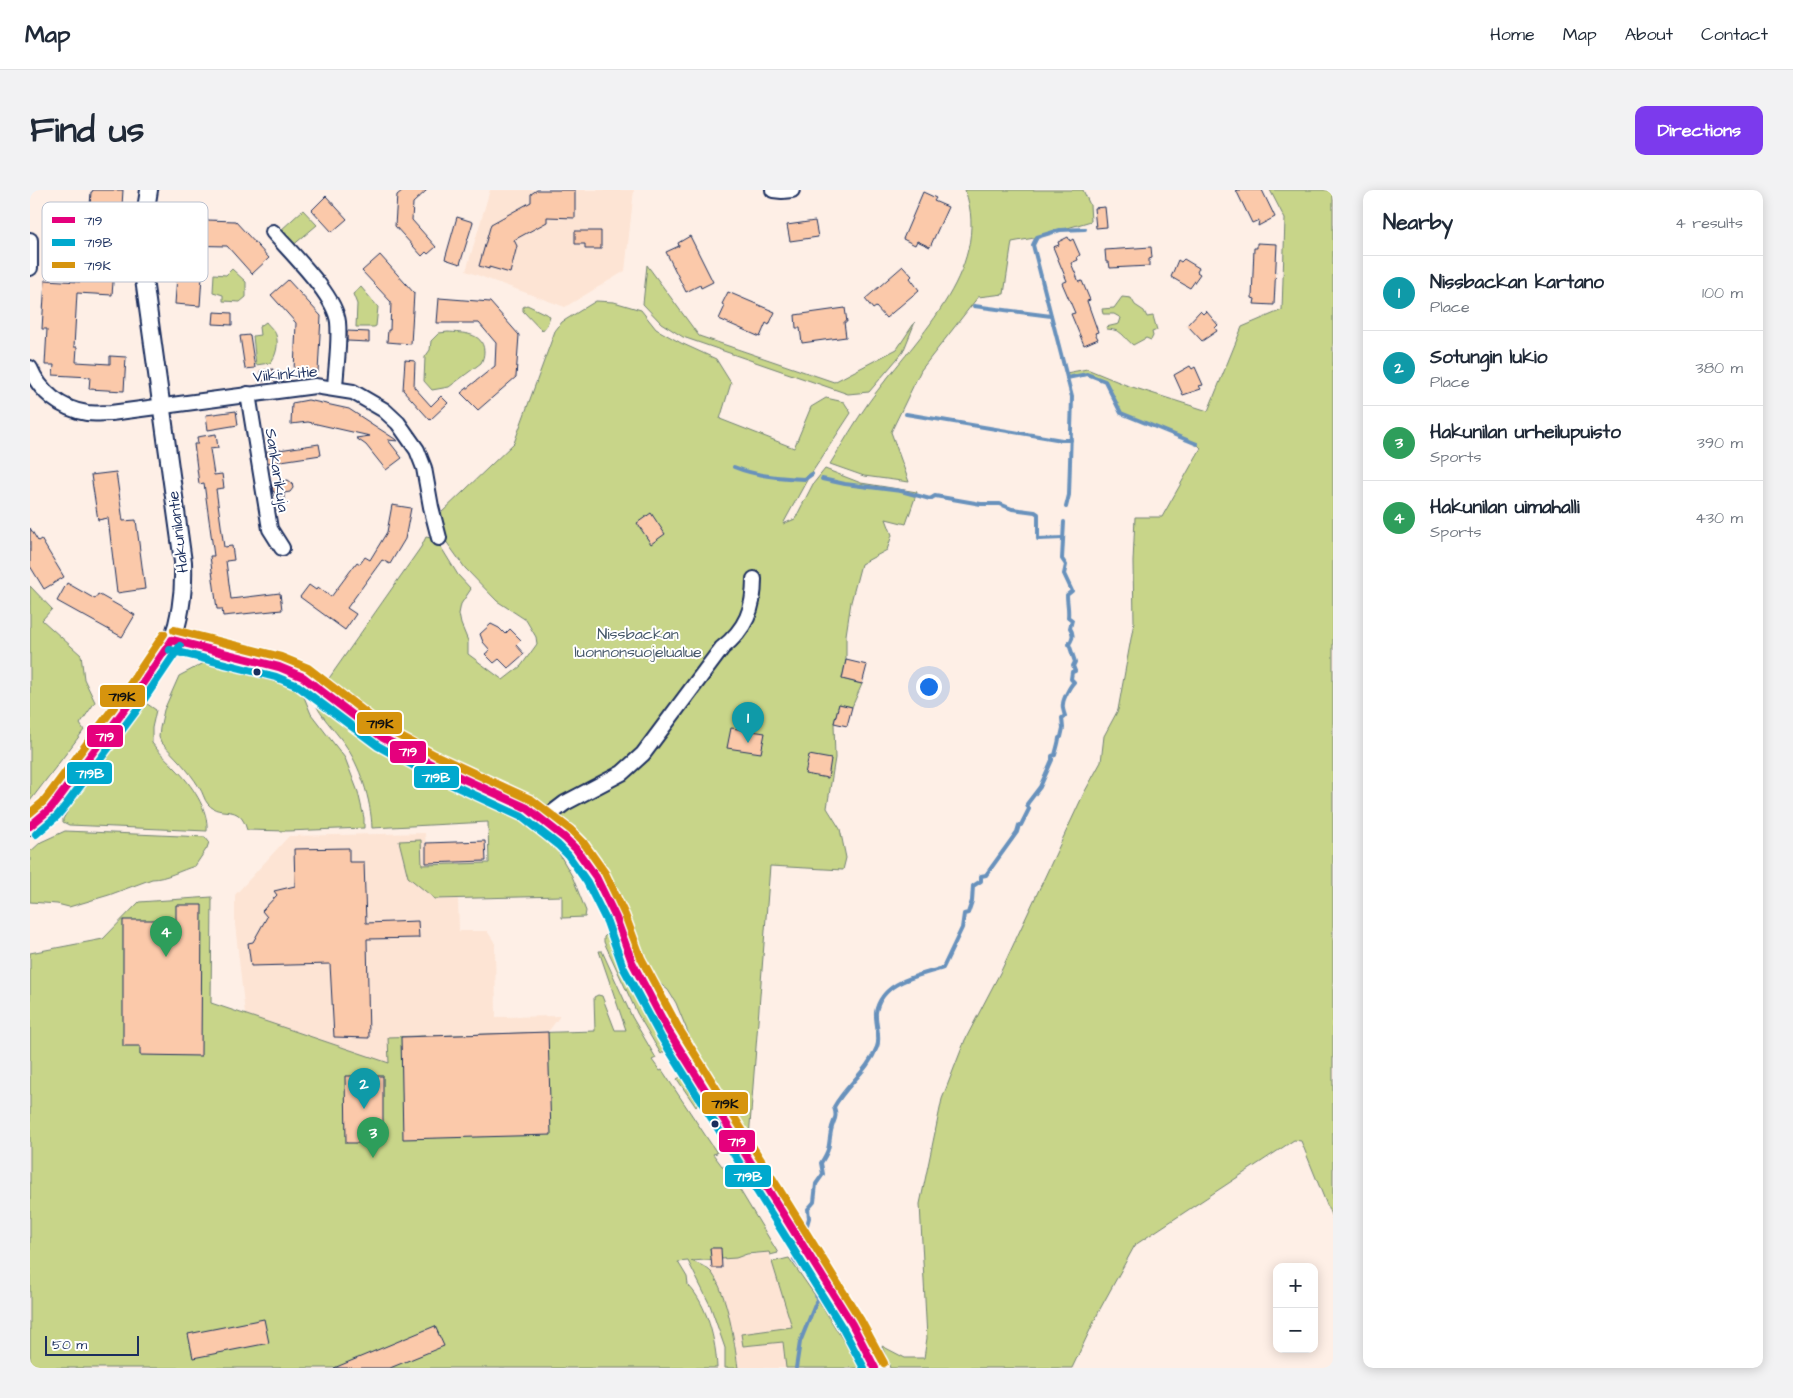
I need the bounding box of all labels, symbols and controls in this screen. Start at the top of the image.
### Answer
text: Map [25,18,70,52]
text: Home [1490,22,1535,47]
text: Map [1563,22,1597,47]
text: About [1625,22,1673,47]
text: Contact [1701,22,1768,47]
text: Find us [30,106,144,155]
button: Directions [1635,106,1763,155]
legend [42,202,208,282]
text: Nearby [1383,208,1453,237]
text: 719 [84,211,102,231]
text: 4 results [1675,212,1743,234]
text: 719B [84,233,112,253]
text: 719K [84,256,111,276]
text: Nissbackan kartano [1430,269,1604,296]
text: 1 [1398,282,1400,304]
text: 100 m [1702,282,1743,304]
text: Place [1430,296,1470,318]
text: Sotungin lukio [1430,344,1547,371]
text: 2 [1394,357,1404,379]
text: 380 m [1696,357,1743,379]
street label: Viikinkitie [252,360,319,388]
text: Place [1430,371,1470,393]
text: Hakunilan urheilupuisto [1430,419,1621,446]
street label: Sankarikuja [260,427,294,514]
text: 3 [1395,432,1403,454]
text: 390 m [1697,432,1743,454]
text: Sports [1430,446,1482,468]
street label: Hakunilantie [162,489,194,574]
text: Hakunilan uimahalli [1430,494,1580,521]
text: 4 [1394,507,1404,529]
text: 430 m [1695,507,1743,529]
text: Sports [1430,521,1482,543]
park label: Nissbackan luonnonsuojelualue [574,623,702,663]
unlabelled marker [252,667,262,677]
your location [916,674,942,700]
line badge: 719K [99,684,146,708]
text: 719K [108,687,136,707]
pin: 1 [732,702,764,743]
line badge: 719K [356,711,403,735]
text: 719K [366,714,394,734]
line badge: 719 [86,724,124,748]
text: 719 [95,727,114,747]
line badge: 719 [389,740,427,764]
text: 719 [398,742,417,762]
line badge: 719B [66,761,113,785]
text: 719B [75,764,104,784]
line badge: 719B [413,765,460,789]
text: 719B [421,768,450,788]
pin: 4 [150,916,182,957]
pin: 2 [348,1068,380,1109]
line badge: 719K [701,1091,749,1115]
text: 719K [711,1094,739,1114]
pin: 3 [357,1117,389,1158]
unlabelled marker [710,1119,720,1129]
line badge: 719 [718,1129,756,1153]
text: 719 [727,1132,746,1152]
line badge: 719B [724,1164,772,1188]
text: 719B [733,1167,762,1187]
map controls [1273,1263,1318,1353]
button: + [1273,1263,1318,1308]
button: − [1273,1308,1318,1353]
scale bar [45,1333,139,1356]
text: 50 m [52,1335,87,1355]

